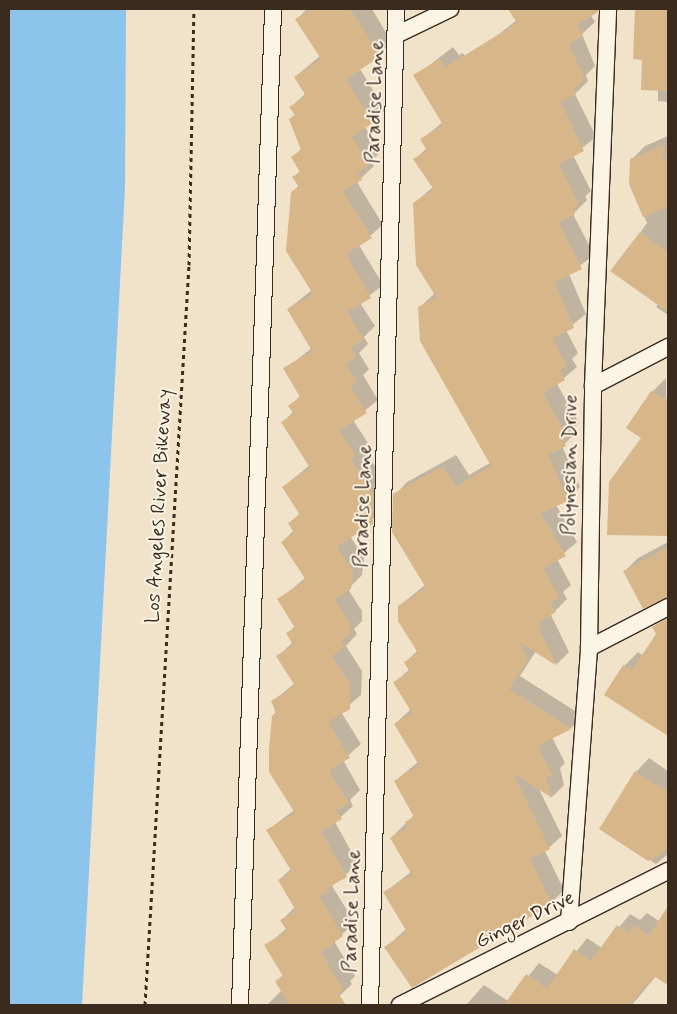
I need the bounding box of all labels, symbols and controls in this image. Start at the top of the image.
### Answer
street label: Paradise Lane [361,41,389,163]
street label: Los Angeles River Bikeway [141,391,177,621]
street label: Polynesian Drive [557,394,583,536]
street label: Paradise Lane [349,445,377,567]
street label: Paradise Lane [338,850,366,972]
street label: Ginger Drive [472,886,578,954]

